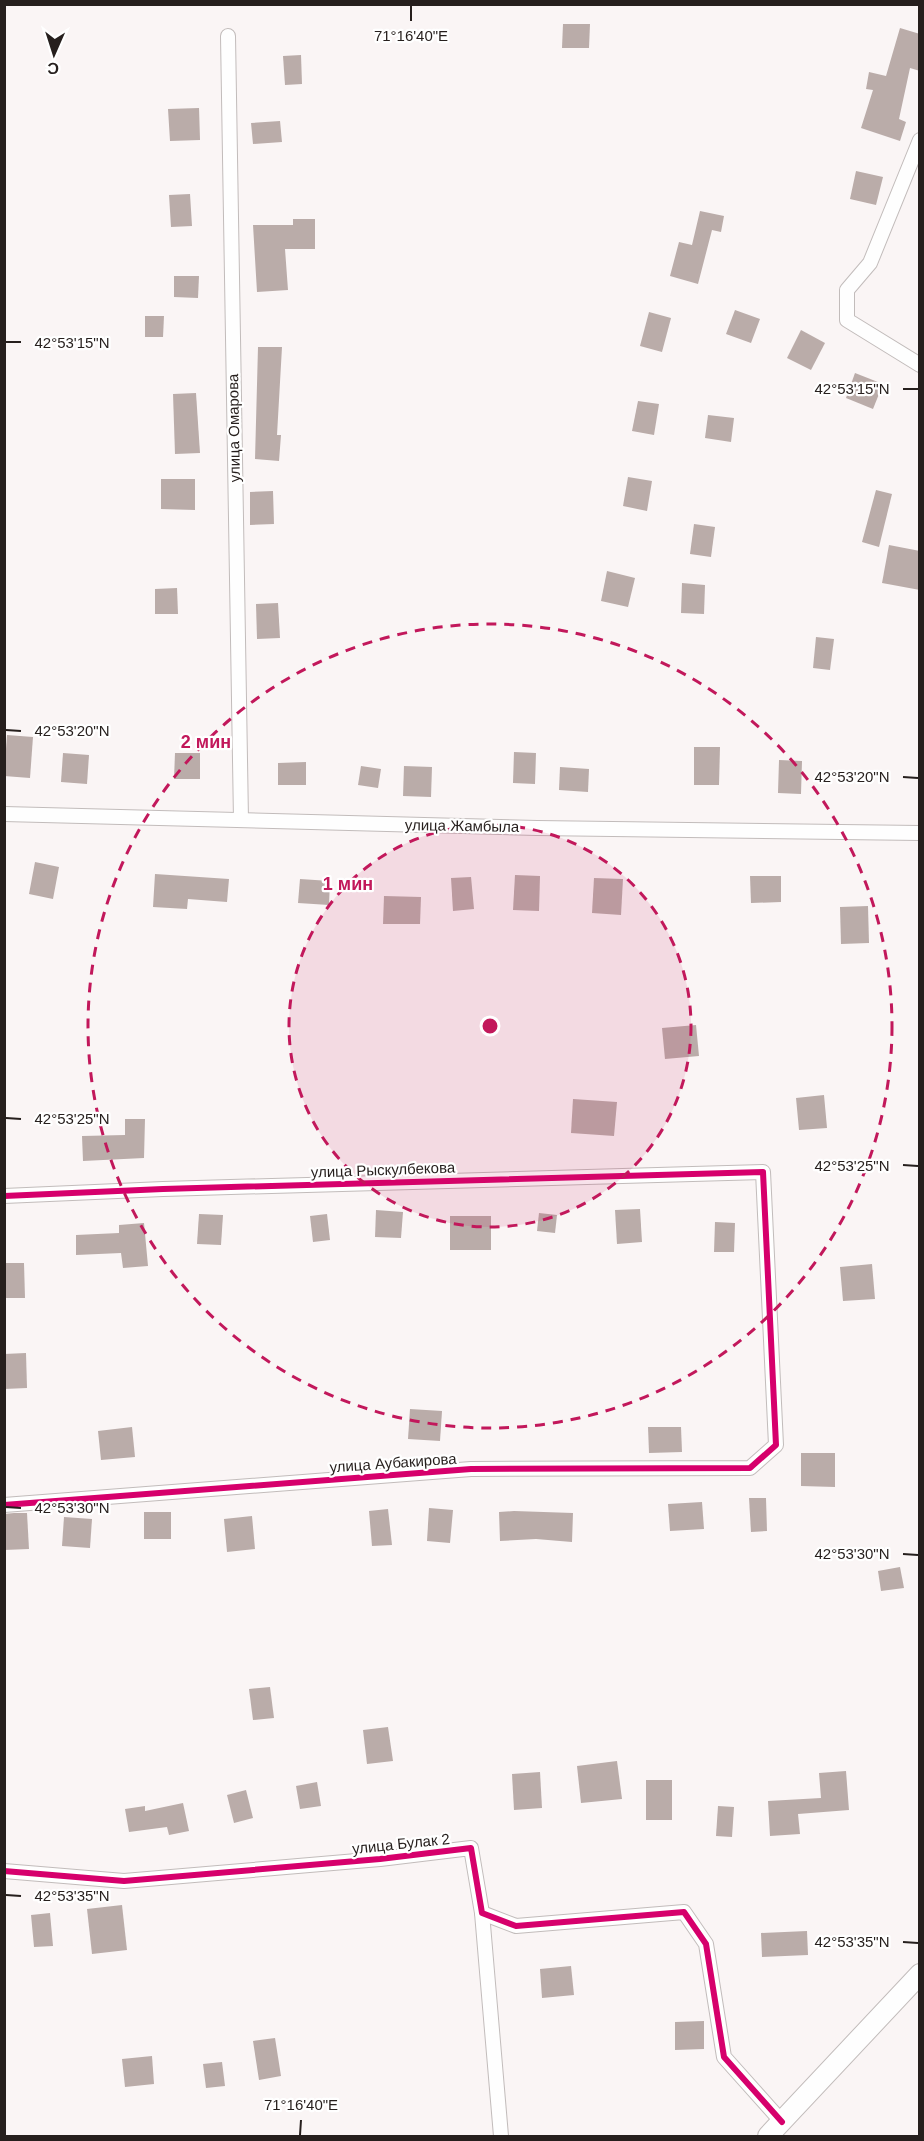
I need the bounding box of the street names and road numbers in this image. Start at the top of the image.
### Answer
street label: улица Омарова [224,373,243,482]
street label: улица Жамбыла [405,816,520,835]
street label: улица Рыскулбекова [311,1158,456,1181]
street label: улица Аубакирова [329,1450,458,1475]
street label: улица Булак 2 [351,1830,451,1857]

